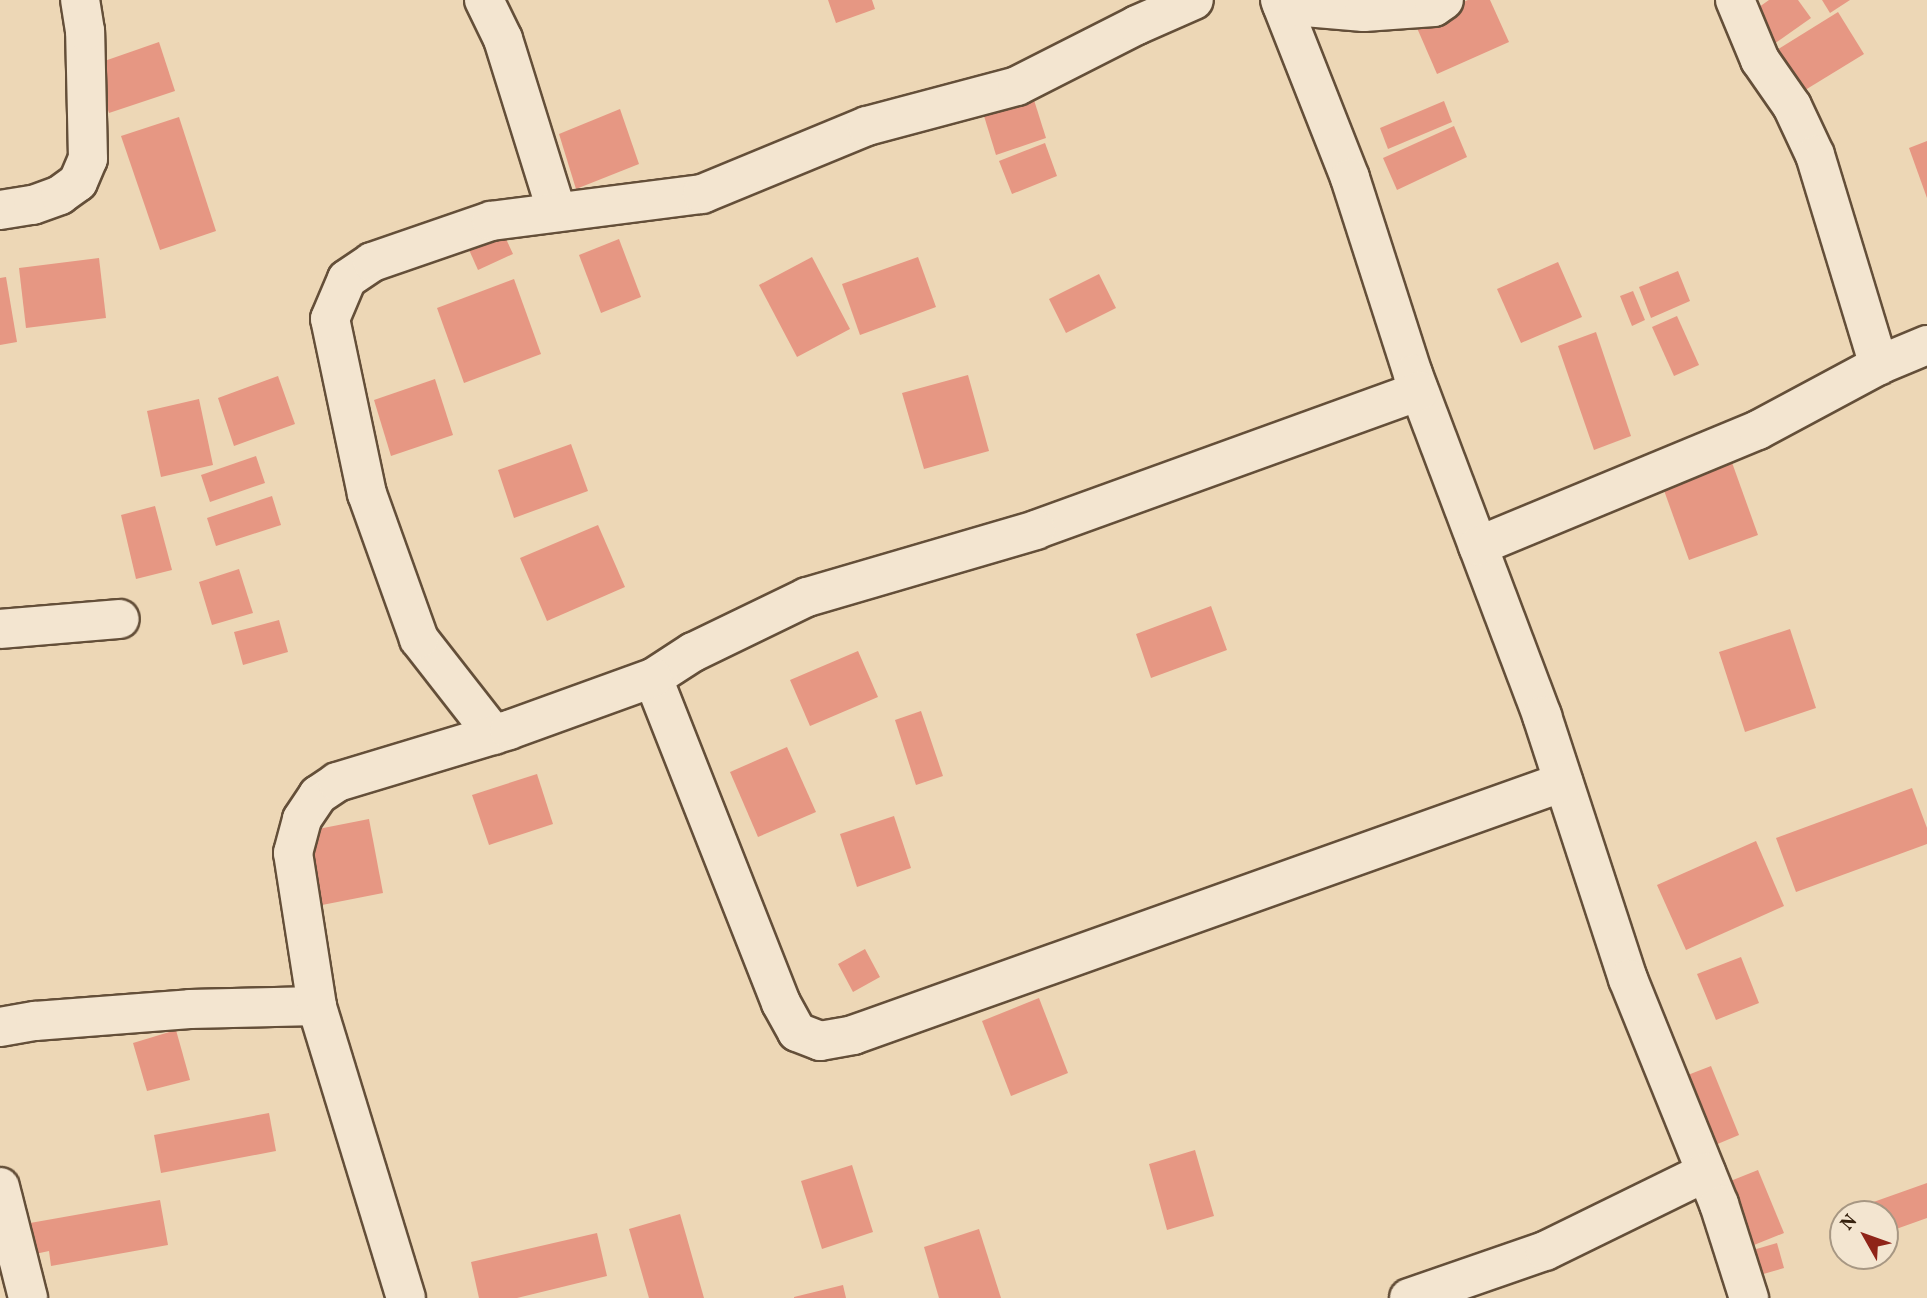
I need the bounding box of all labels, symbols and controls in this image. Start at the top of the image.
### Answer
north arrow [1829,1200,1899,1270]
text: N [1835,1209,1864,1236]

